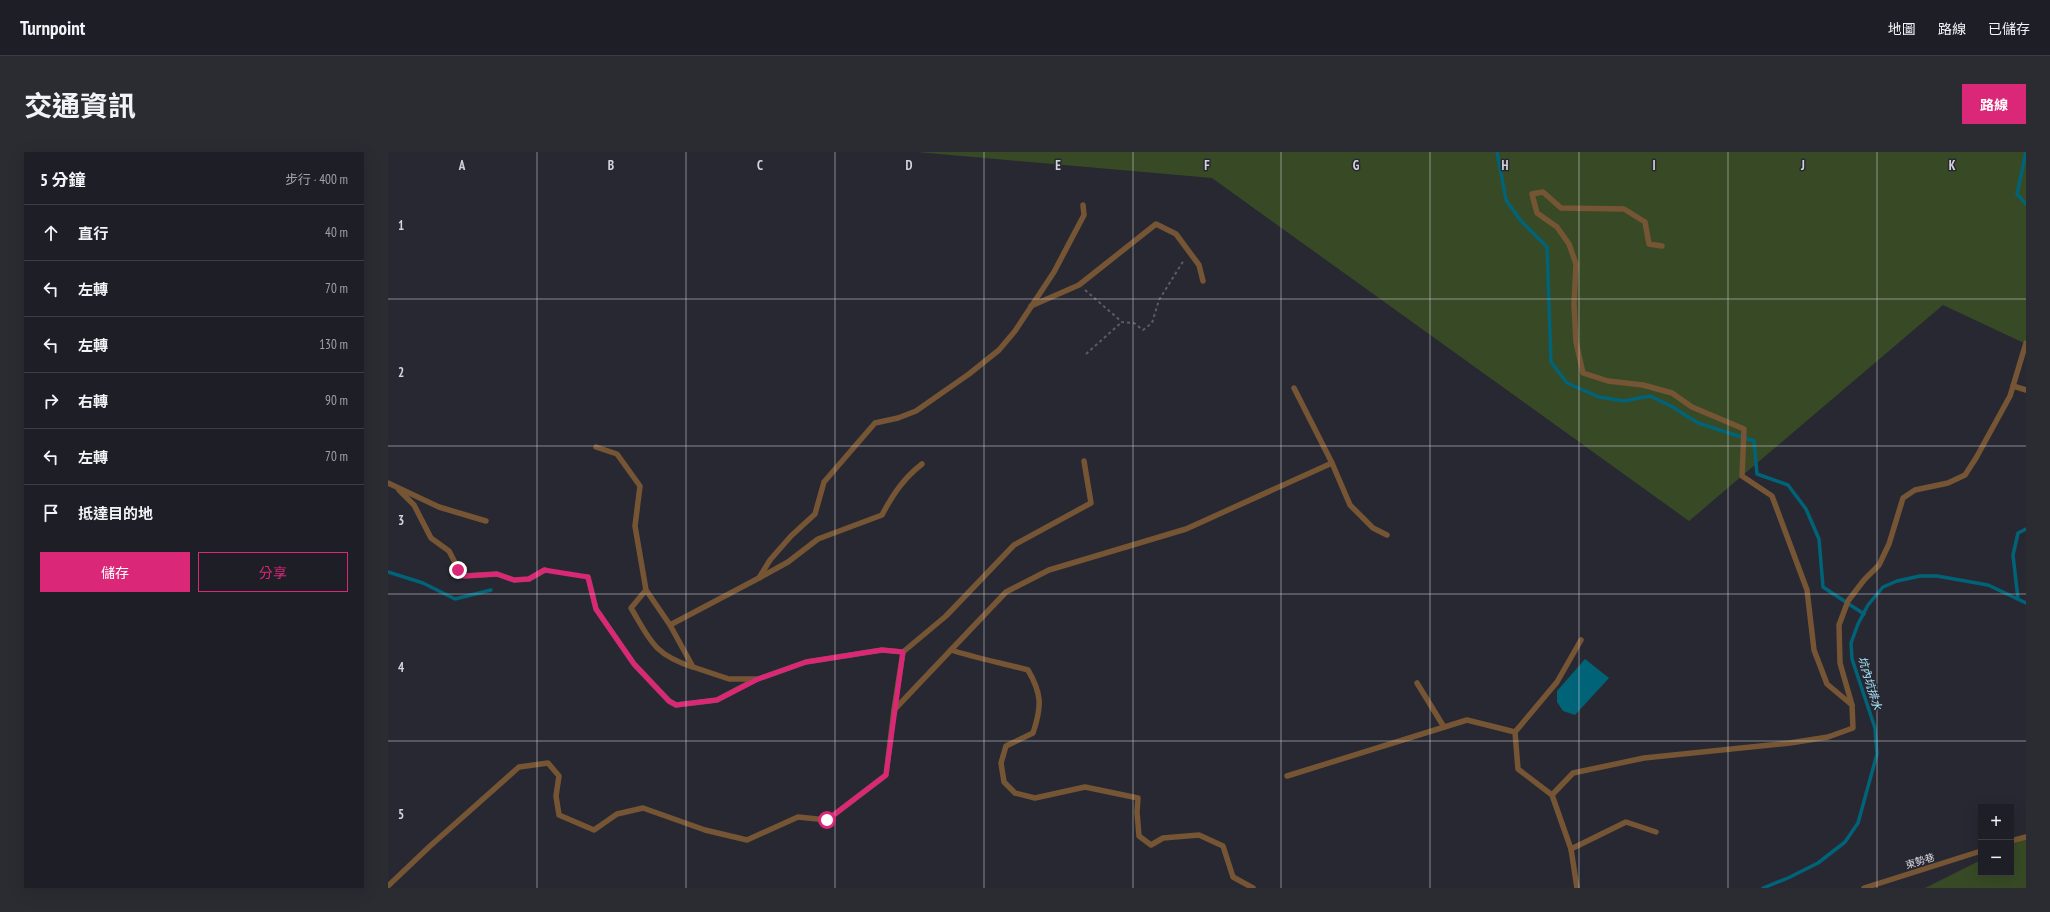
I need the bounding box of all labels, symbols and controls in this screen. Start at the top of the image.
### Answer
text: Turnpoint [20,16,85,40]
text: 地圖 [1888,20,1916,38]
text: 路線 [1938,20,1966,38]
text: 已儲存 [1988,20,2030,38]
button: 路線 [1962,84,2026,124]
text: 交通資訊 [24,87,136,124]
text: A [458,157,466,174]
text: B [608,157,614,174]
text: C [757,157,763,174]
text: D [906,157,913,174]
text: E [1055,157,1061,174]
text: F [1204,157,1210,174]
text: G [1353,157,1360,174]
text: H [1502,157,1509,174]
text: I [1652,157,1656,174]
text: J [1800,157,1805,174]
text: K [1949,157,1956,174]
text: 5 分鐘 [40,169,86,191]
text: 步行 · 400 m [285,171,348,188]
text: 1 [398,217,404,234]
icon: ahead [40,222,62,244]
text: 直行 [78,224,108,243]
text: 40 m [325,224,348,241]
icon: left [40,278,62,300]
text: 左轉 [78,280,108,299]
text: 70 m [325,280,348,297]
icon: left [40,334,62,356]
text: 左轉 [78,336,108,355]
text: 130 m [319,336,348,353]
text: 2 [398,364,404,381]
icon: right [40,390,62,412]
text: 右轉 [78,392,108,411]
text: 90 m [325,392,348,409]
icon: left [40,446,62,468]
text: 左轉 [78,448,108,467]
text: 70 m [325,448,348,465]
icon: arrive [40,502,62,524]
text: 抵達目的地 [78,504,153,523]
text: 3 [398,512,404,529]
button: 儲存 [40,552,190,592]
button: 分享 [198,552,348,592]
route end [449,561,467,579]
water label: 坑內坑排水 [1855,655,1885,712]
text: 4 [398,659,405,676]
map controls [1978,804,2014,876]
button: + [1978,804,2014,840]
text: 5 [398,806,404,823]
route start [818,811,836,829]
button: − [1978,840,2014,876]
street label: 東勢巷 [1904,850,1936,872]

